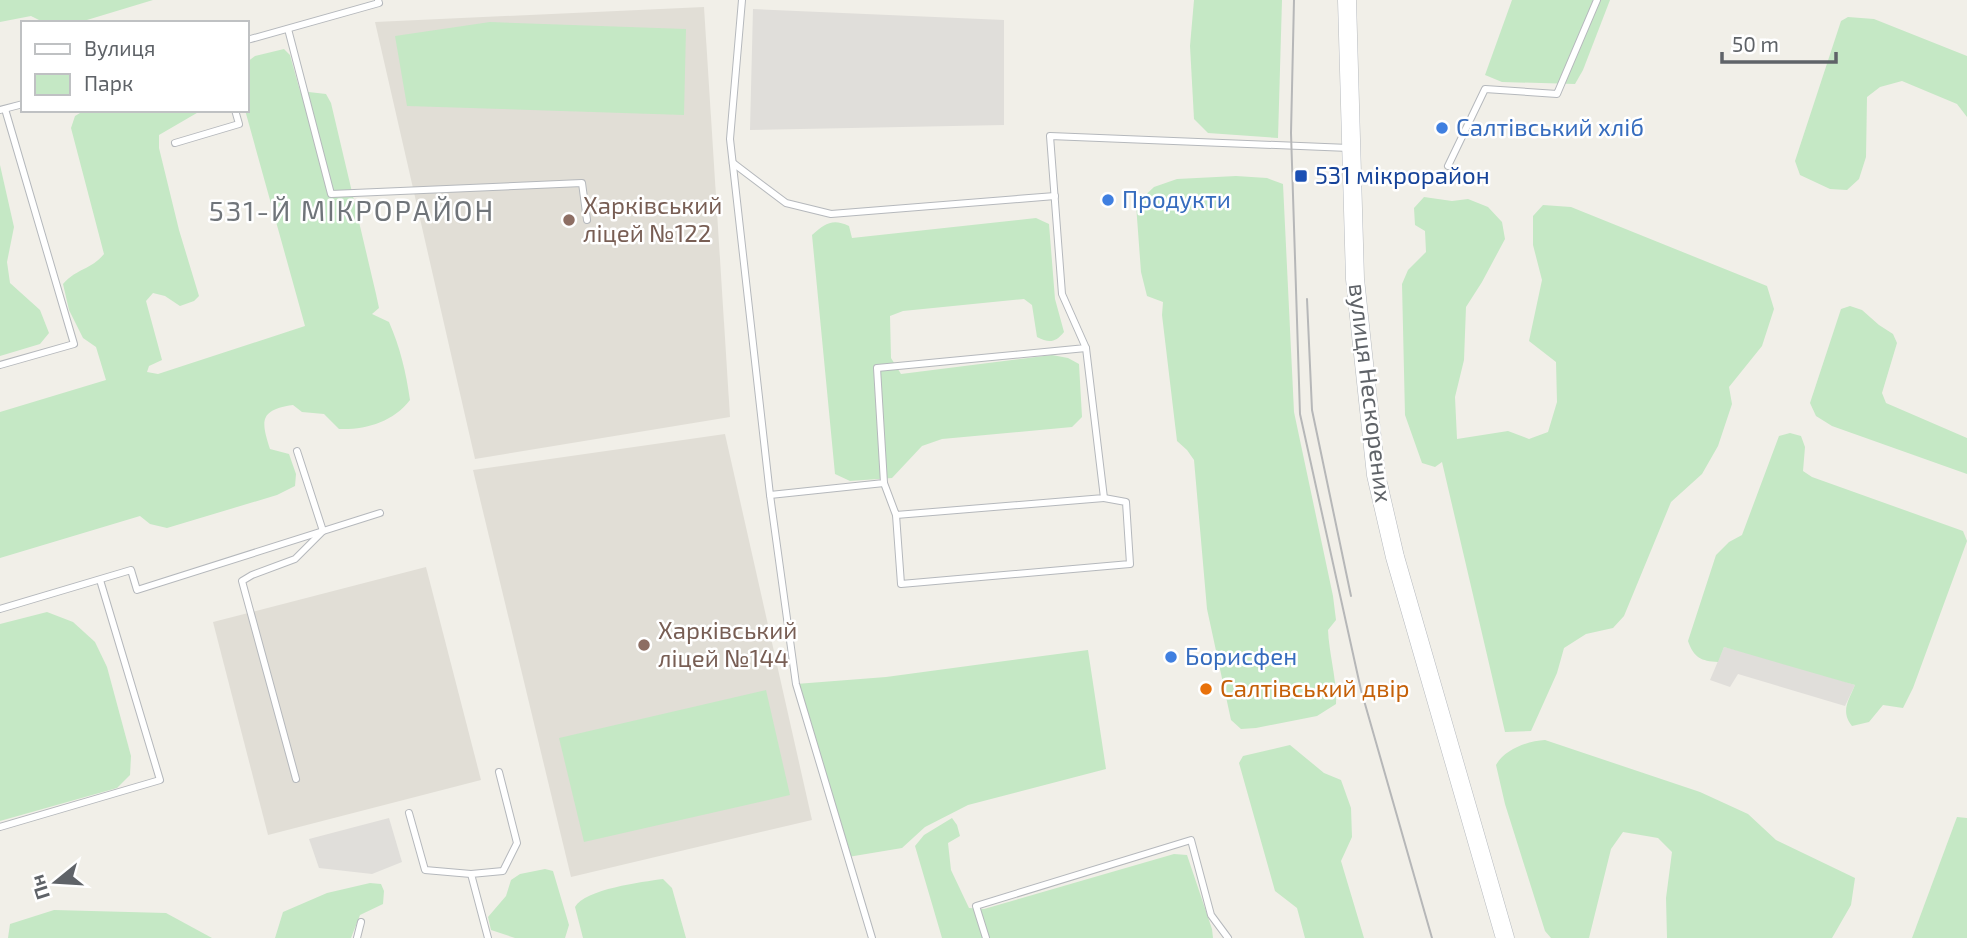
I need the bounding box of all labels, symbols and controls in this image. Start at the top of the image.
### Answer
legend [21,21,248,112]
scale bar [1722,21,1836,65]
text: 50 m [1732,31,1779,56]
text: Вулиця [84,35,155,61]
text: Парк [84,70,133,95]
place label: Салтівський хліб [1456,112,1644,141]
marker: Салтівський хліб [1434,120,1450,136]
place label: 531 мікрорайон [1315,160,1490,189]
marker: 531 мікрорайон [1293,168,1309,184]
place label: Продукти [1122,184,1231,214]
place label: Харківський ліцей №122 [583,190,722,247]
marker: Продукти [1100,192,1116,208]
district label: 531-Й МІКРОРАЙОН [209,193,495,227]
marker: Харківський ліцей №122 [561,212,577,228]
street label: вулиця Нескорених [1343,282,1399,504]
place label: Харківський ліцей №144 [658,615,797,672]
marker: Харківський ліцей №144 [636,637,652,653]
place label: Борисфен [1185,641,1297,670]
marker: Борисфен [1163,649,1179,665]
place label: Салтівський двір [1220,673,1409,702]
marker: Салтівський двір [1198,681,1214,697]
north arrow [21,847,91,917]
text: Пн [25,872,54,903]

